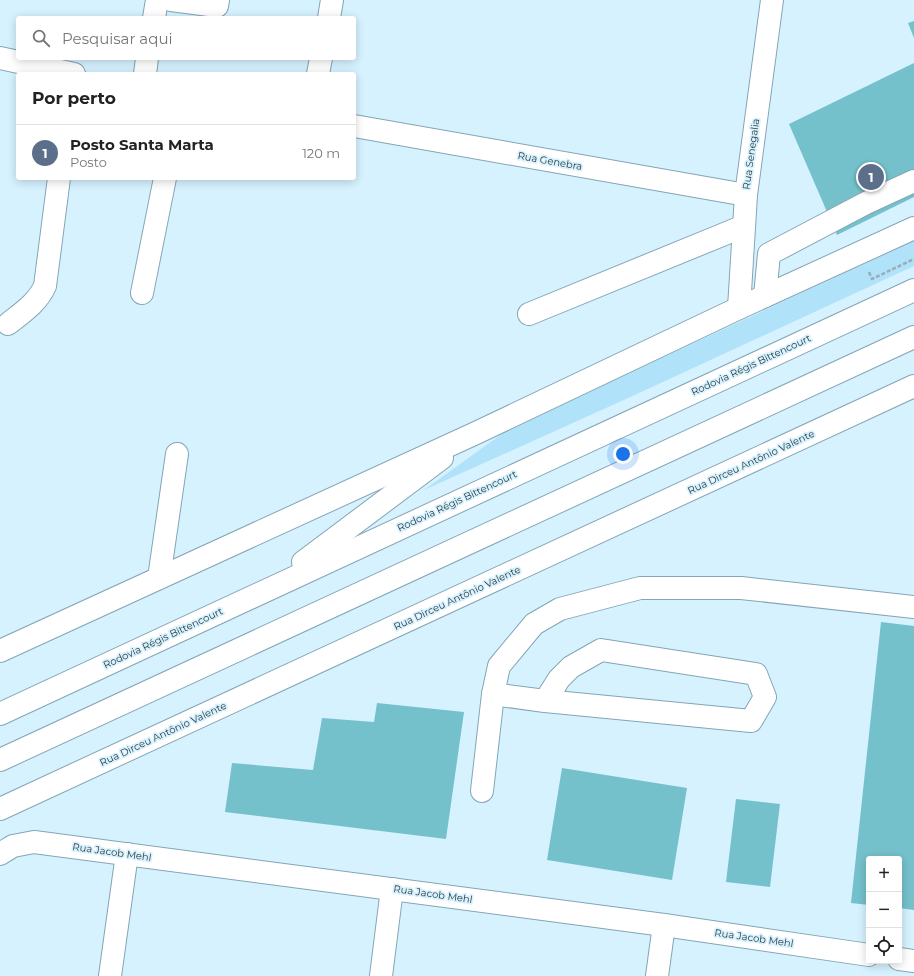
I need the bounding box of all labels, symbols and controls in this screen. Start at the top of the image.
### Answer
search box [16,16,356,60]
icon: search [30,27,52,49]
text: Pesquisar aqui [62,29,173,48]
text: Por perto [32,88,116,108]
street label: Rua Senegalia [740,118,762,190]
text: Posto Santa Marta [70,135,214,154]
text: 1 [42,145,48,161]
text: 120 m [302,145,340,161]
street label: Rua Genebra [517,149,583,173]
text: Posto [70,154,107,170]
pin: 1 [858,162,884,192]
street label: Rodovia Régis Bittencourt [689,331,813,399]
street label: Rua Dirceu Antônio Valente [686,427,816,497]
your location [613,444,633,464]
street label: Rodovia Régis Bittencourt [395,467,519,535]
street label: Rua Dirceu Antônio Valente [392,563,522,633]
street label: Rodovia Régis Bittencourt [101,604,225,672]
street label: Rua Dirceu Antônio Valente [98,699,228,769]
street label: Rua Jacob Mehl [72,840,152,864]
map controls [866,856,902,964]
button: + [866,856,902,892]
street label: Rua Jacob Mehl [393,882,473,906]
button: − [866,892,902,928]
street label: Rua Jacob Mehl [714,926,794,950]
button: locate [866,928,902,964]

